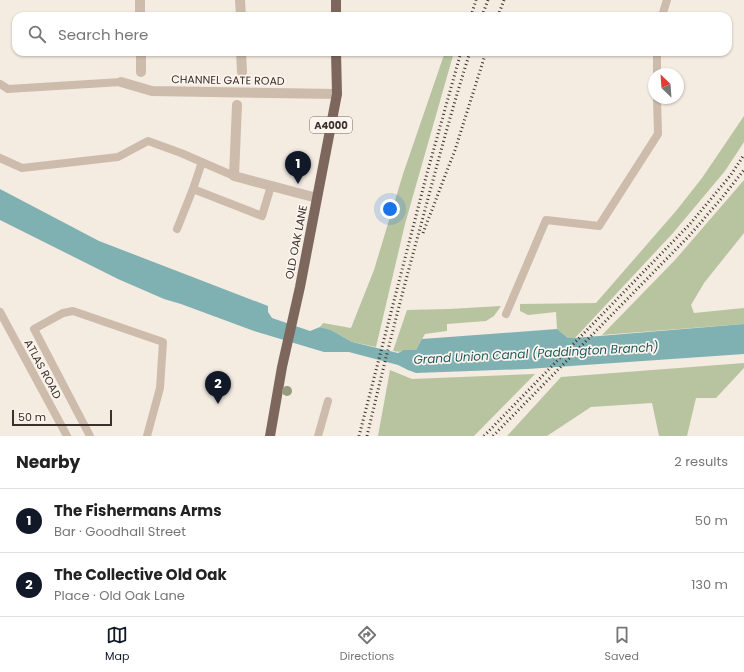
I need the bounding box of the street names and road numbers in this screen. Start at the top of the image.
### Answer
street label: CHANNEL GATE ROAD [171,71,285,89]
road number: A4000 [310,117,352,133]
street label: OLD OAK LANE [281,204,311,280]
street label: ATLAS ROAD [21,336,66,402]

